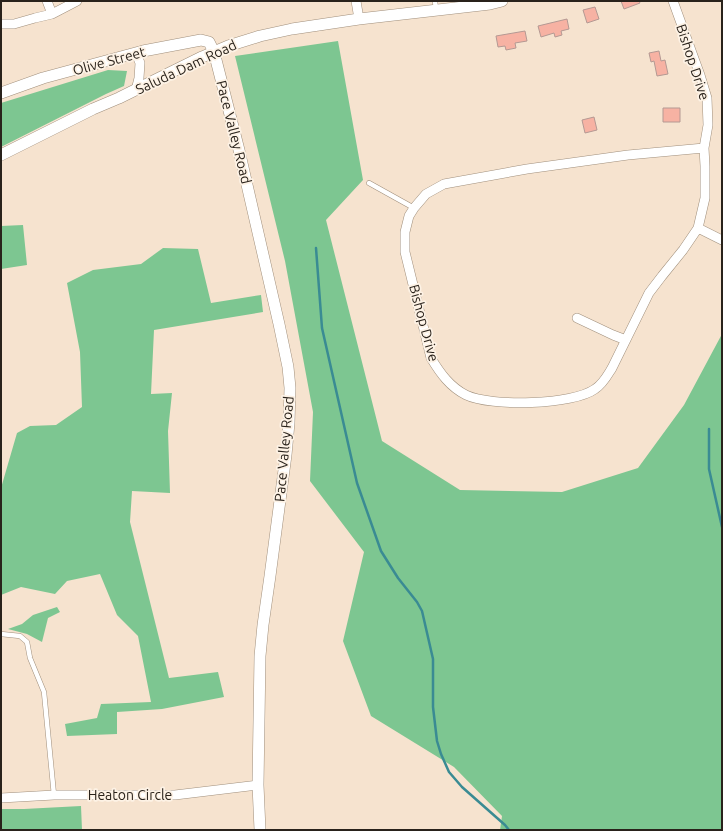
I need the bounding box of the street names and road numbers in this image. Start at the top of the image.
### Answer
street label: Bishop Drive [673,22,713,102]
street label: Saluda Dam Road [133,37,239,97]
street label: Olive Street [71,43,148,78]
street label: Pace Valley Road [213,79,255,185]
street label: Bishop Drive [406,283,442,363]
street label: Pace Valley Road [271,396,297,502]
street label: Heaton Circle [88,787,172,803]

